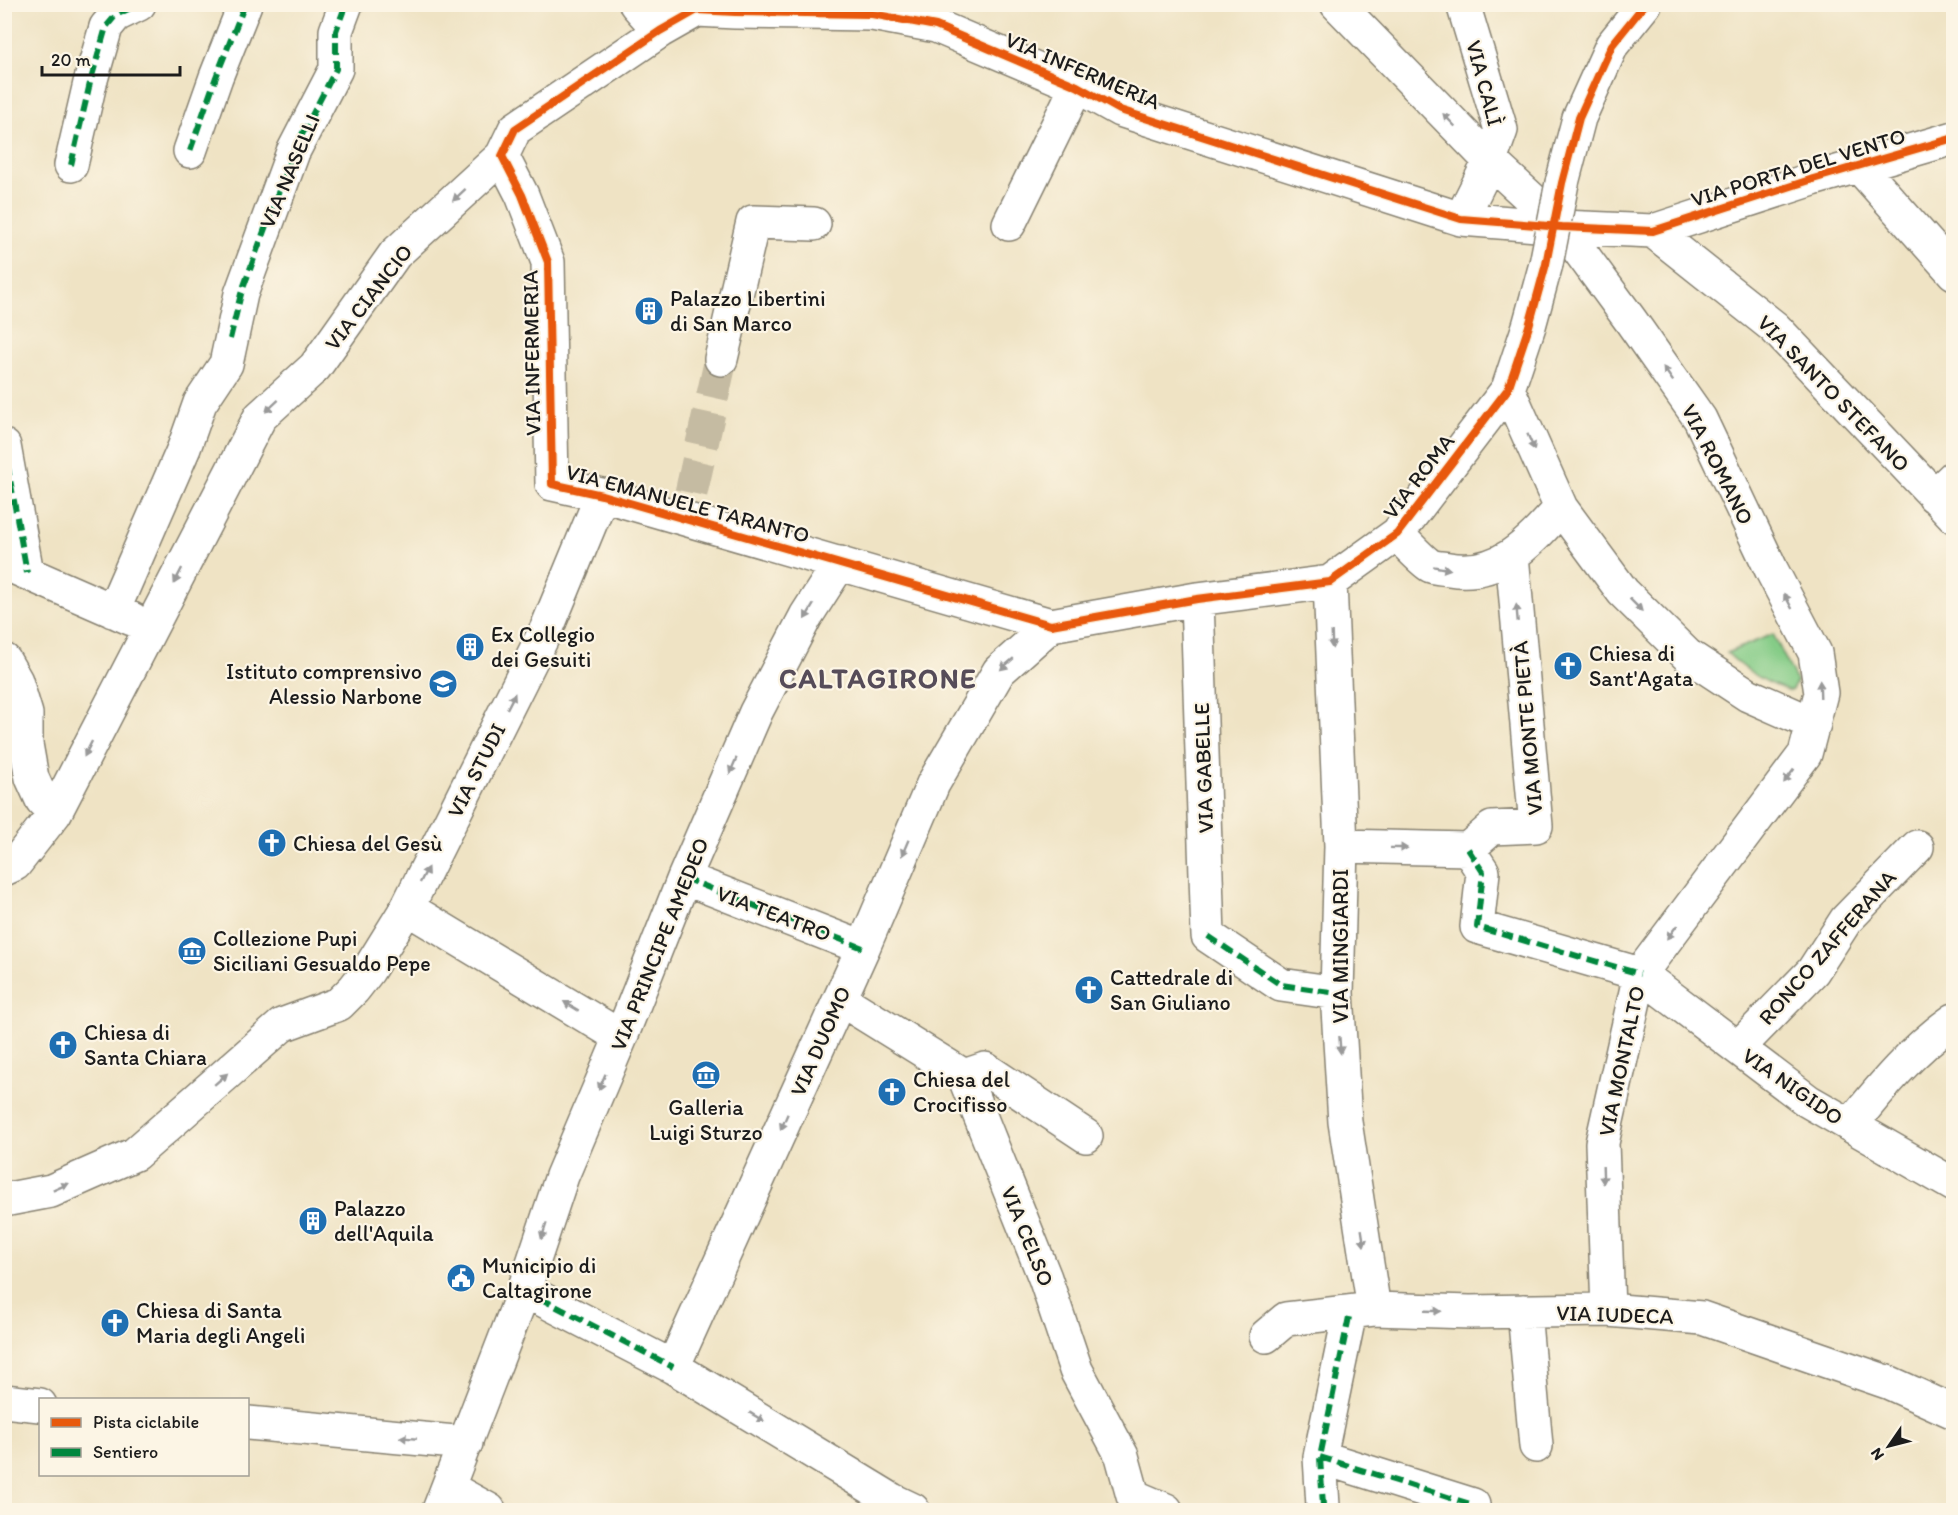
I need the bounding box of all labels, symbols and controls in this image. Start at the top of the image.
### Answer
street label: VIA INFERMERIA [1001,26,1164,115]
street label: VIA CALÌ [1460,37,1509,129]
scale bar [42,39,180,77]
text: 20 m [51,49,91,71]
street label: VIA NASELLI [253,110,326,232]
one-way arrow [1442,113,1456,127]
street label: VIA PORTA DEL VENTO [1688,122,1909,213]
one-way arrow [452,188,467,202]
street label: VIA CIANCIO [319,239,418,356]
street label: VIA INFERMERIA [517,270,546,436]
place label: Palazzo Libertini di San Marco [670,285,826,337]
building icon: Palazzo Libertini di San Marco [633,295,665,327]
street label: VIA SANTO STEFANO [1752,309,1916,477]
one-way arrow [1662,366,1674,382]
one-way arrow [265,399,280,412]
street label: VIA ROMANO [1676,399,1759,529]
street label: VIA ROMA [1377,428,1460,524]
one-way arrow [1527,433,1536,450]
street label: VIA EMANUELE TARANTO [563,458,813,549]
one-way arrow [1433,564,1452,573]
one-way arrow [173,568,183,585]
one-way arrow [1783,593,1793,610]
one-way arrow [1629,597,1643,612]
one-way arrow [803,604,814,620]
one-way arrow [1512,604,1522,623]
place label: Ex Collegio dei Gesuiti [491,621,595,673]
one-way arrow [1328,630,1337,649]
building icon: Ex Collegio dei Gesuiti [454,631,486,663]
street label: VIA MONTE PIETÀ [1506,640,1549,816]
place label: Chiesa di Sant'Agata [1589,640,1694,692]
church icon: Chiesa di Sant'Agata [1552,650,1584,682]
one-way arrow [1000,657,1015,670]
place label: Istituto comprensivo Alessio Narbone [226,658,422,710]
district label: CALTAGIRONE [779,661,977,695]
school or university icon: Istituto comprensivo Alessio Narbone [427,668,459,700]
one-way arrow [1815,679,1824,698]
one-way arrow [506,692,516,709]
street label: VIA GABELLE [1188,702,1219,834]
street label: VIA STUDI [441,719,512,822]
one-way arrow [84,741,93,758]
one-way arrow [728,758,738,776]
one-way arrow [1783,767,1795,783]
church icon: Chiesa del Gesù [256,827,288,859]
place label: Chiesa del Gesù [293,830,442,857]
street label: VIA PRINCIPE AMEDEO [604,834,715,1055]
one-way arrow [900,839,910,857]
one-way arrow [1390,843,1409,852]
street label: RONCO ZAFFERANA [1753,864,1902,1030]
one-way arrow [419,867,428,884]
street label: VIA MINGIARDI [1327,869,1354,1023]
street label: VIA TEATRO [713,879,835,948]
one-way arrow [1666,923,1678,939]
place label: Collezione Pupi Siciliani Gesualdo Pepe [213,925,431,977]
museum icon: Collezione Pupi Siciliani Gesualdo Pepe [176,935,208,967]
place label: Cattedrale di San Giuliano [1110,964,1233,1016]
church icon: Cattedrale di San Giuliano [1073,974,1105,1006]
street label: VIA DUOMO [784,982,857,1100]
street label: VIA MONTALTO [1592,983,1651,1139]
one-way arrow [563,1001,579,1012]
place label: Chiesa di Santa Chiara [84,1019,207,1071]
church icon: Chiesa di Santa Chiara [47,1029,79,1061]
one-way arrow [1336,1035,1345,1054]
street label: VIA NIGIDO [1737,1042,1848,1131]
museum icon: Galleria Luigi Sturzo [690,1059,722,1091]
place label: Chiesa del Crocifisso [913,1066,1010,1118]
one-way arrow [213,1073,228,1086]
one-way arrow [597,1073,606,1091]
church icon: Chiesa del Crocifisso [876,1076,908,1108]
place label: Galleria Luigi Sturzo [649,1094,763,1146]
one-way arrow [779,1114,789,1132]
one-way arrow [1599,1165,1608,1184]
one-way arrow [52,1181,70,1191]
street label: VIA CELSO [995,1182,1060,1290]
place label: Palazzo dell'Aquila [334,1195,434,1247]
building icon: Palazzo dell'Aquila [297,1205,329,1237]
one-way arrow [538,1222,548,1240]
one-way arrow [1359,1229,1368,1248]
place label: Municipio di Caltagirone [482,1252,596,1304]
public building icon: Municipio di Caltagirone [445,1262,477,1294]
place label: Chiesa di Santa Maria degli Angeli [136,1297,305,1349]
street label: VIA IUDECA [1556,1299,1674,1330]
one-way arrow [1423,1306,1442,1316]
church icon: Chiesa di Santa Maria degli Angeli [99,1307,131,1339]
legend [39,1398,249,1476]
text: Pista ciclabile [93,1411,199,1433]
one-way arrow [749,1412,765,1423]
north arrow [1859,1416,1919,1476]
one-way arrow [399,1433,418,1443]
text: Sentiero [93,1441,158,1463]
text: N [1866,1444,1888,1464]

